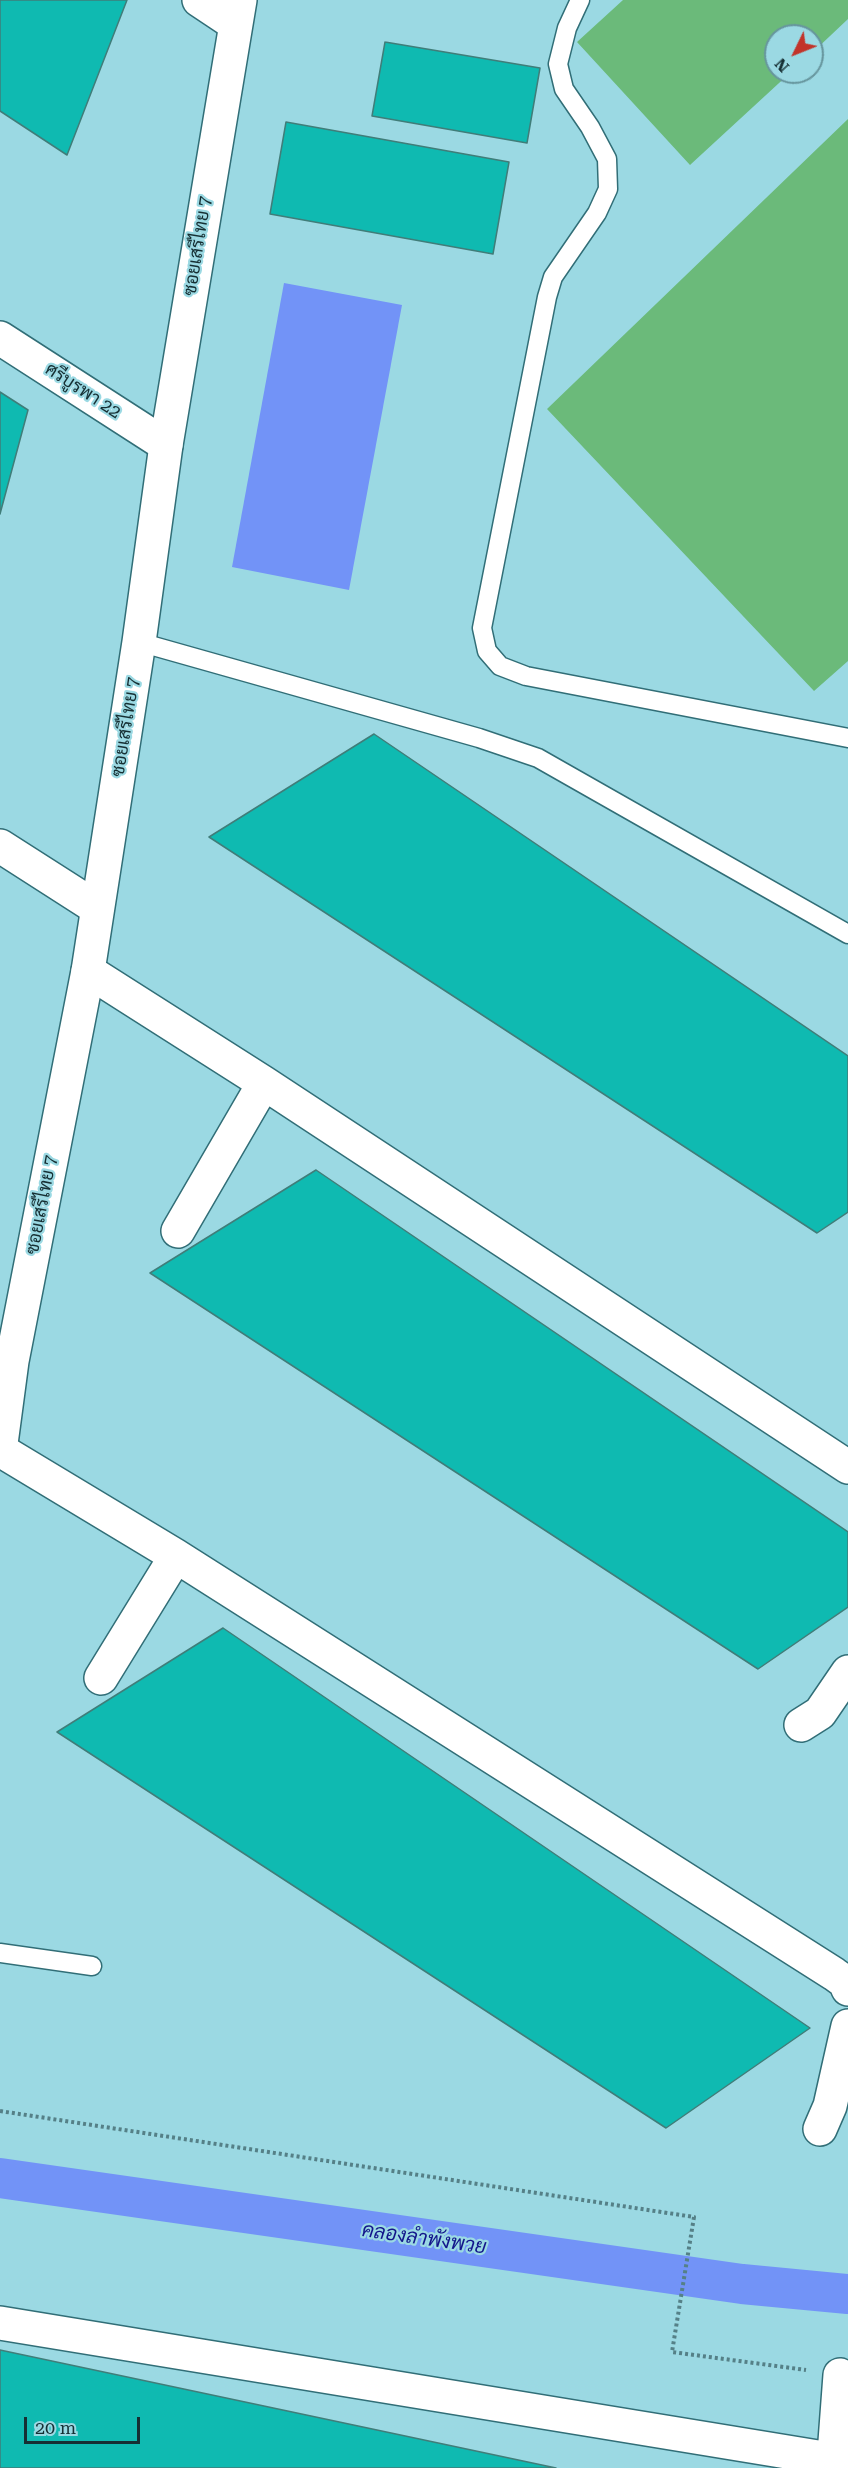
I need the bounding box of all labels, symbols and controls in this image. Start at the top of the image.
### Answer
north arrow [764,24,824,84]
text: N [771,54,793,76]
street label: ซอยเสรีไทย 7 [179,195,217,297]
street label: ศรีบูรพา 22 [41,358,125,424]
street label: ซอยเสรีไทย 7 [107,676,145,778]
street label: ซอยเสรีไทย 7 [22,1154,62,1256]
water label: คลองลำพังพวย [360,2218,488,2260]
scale bar [27,2405,142,2443]
text: 20 m [35,2417,76,2438]

